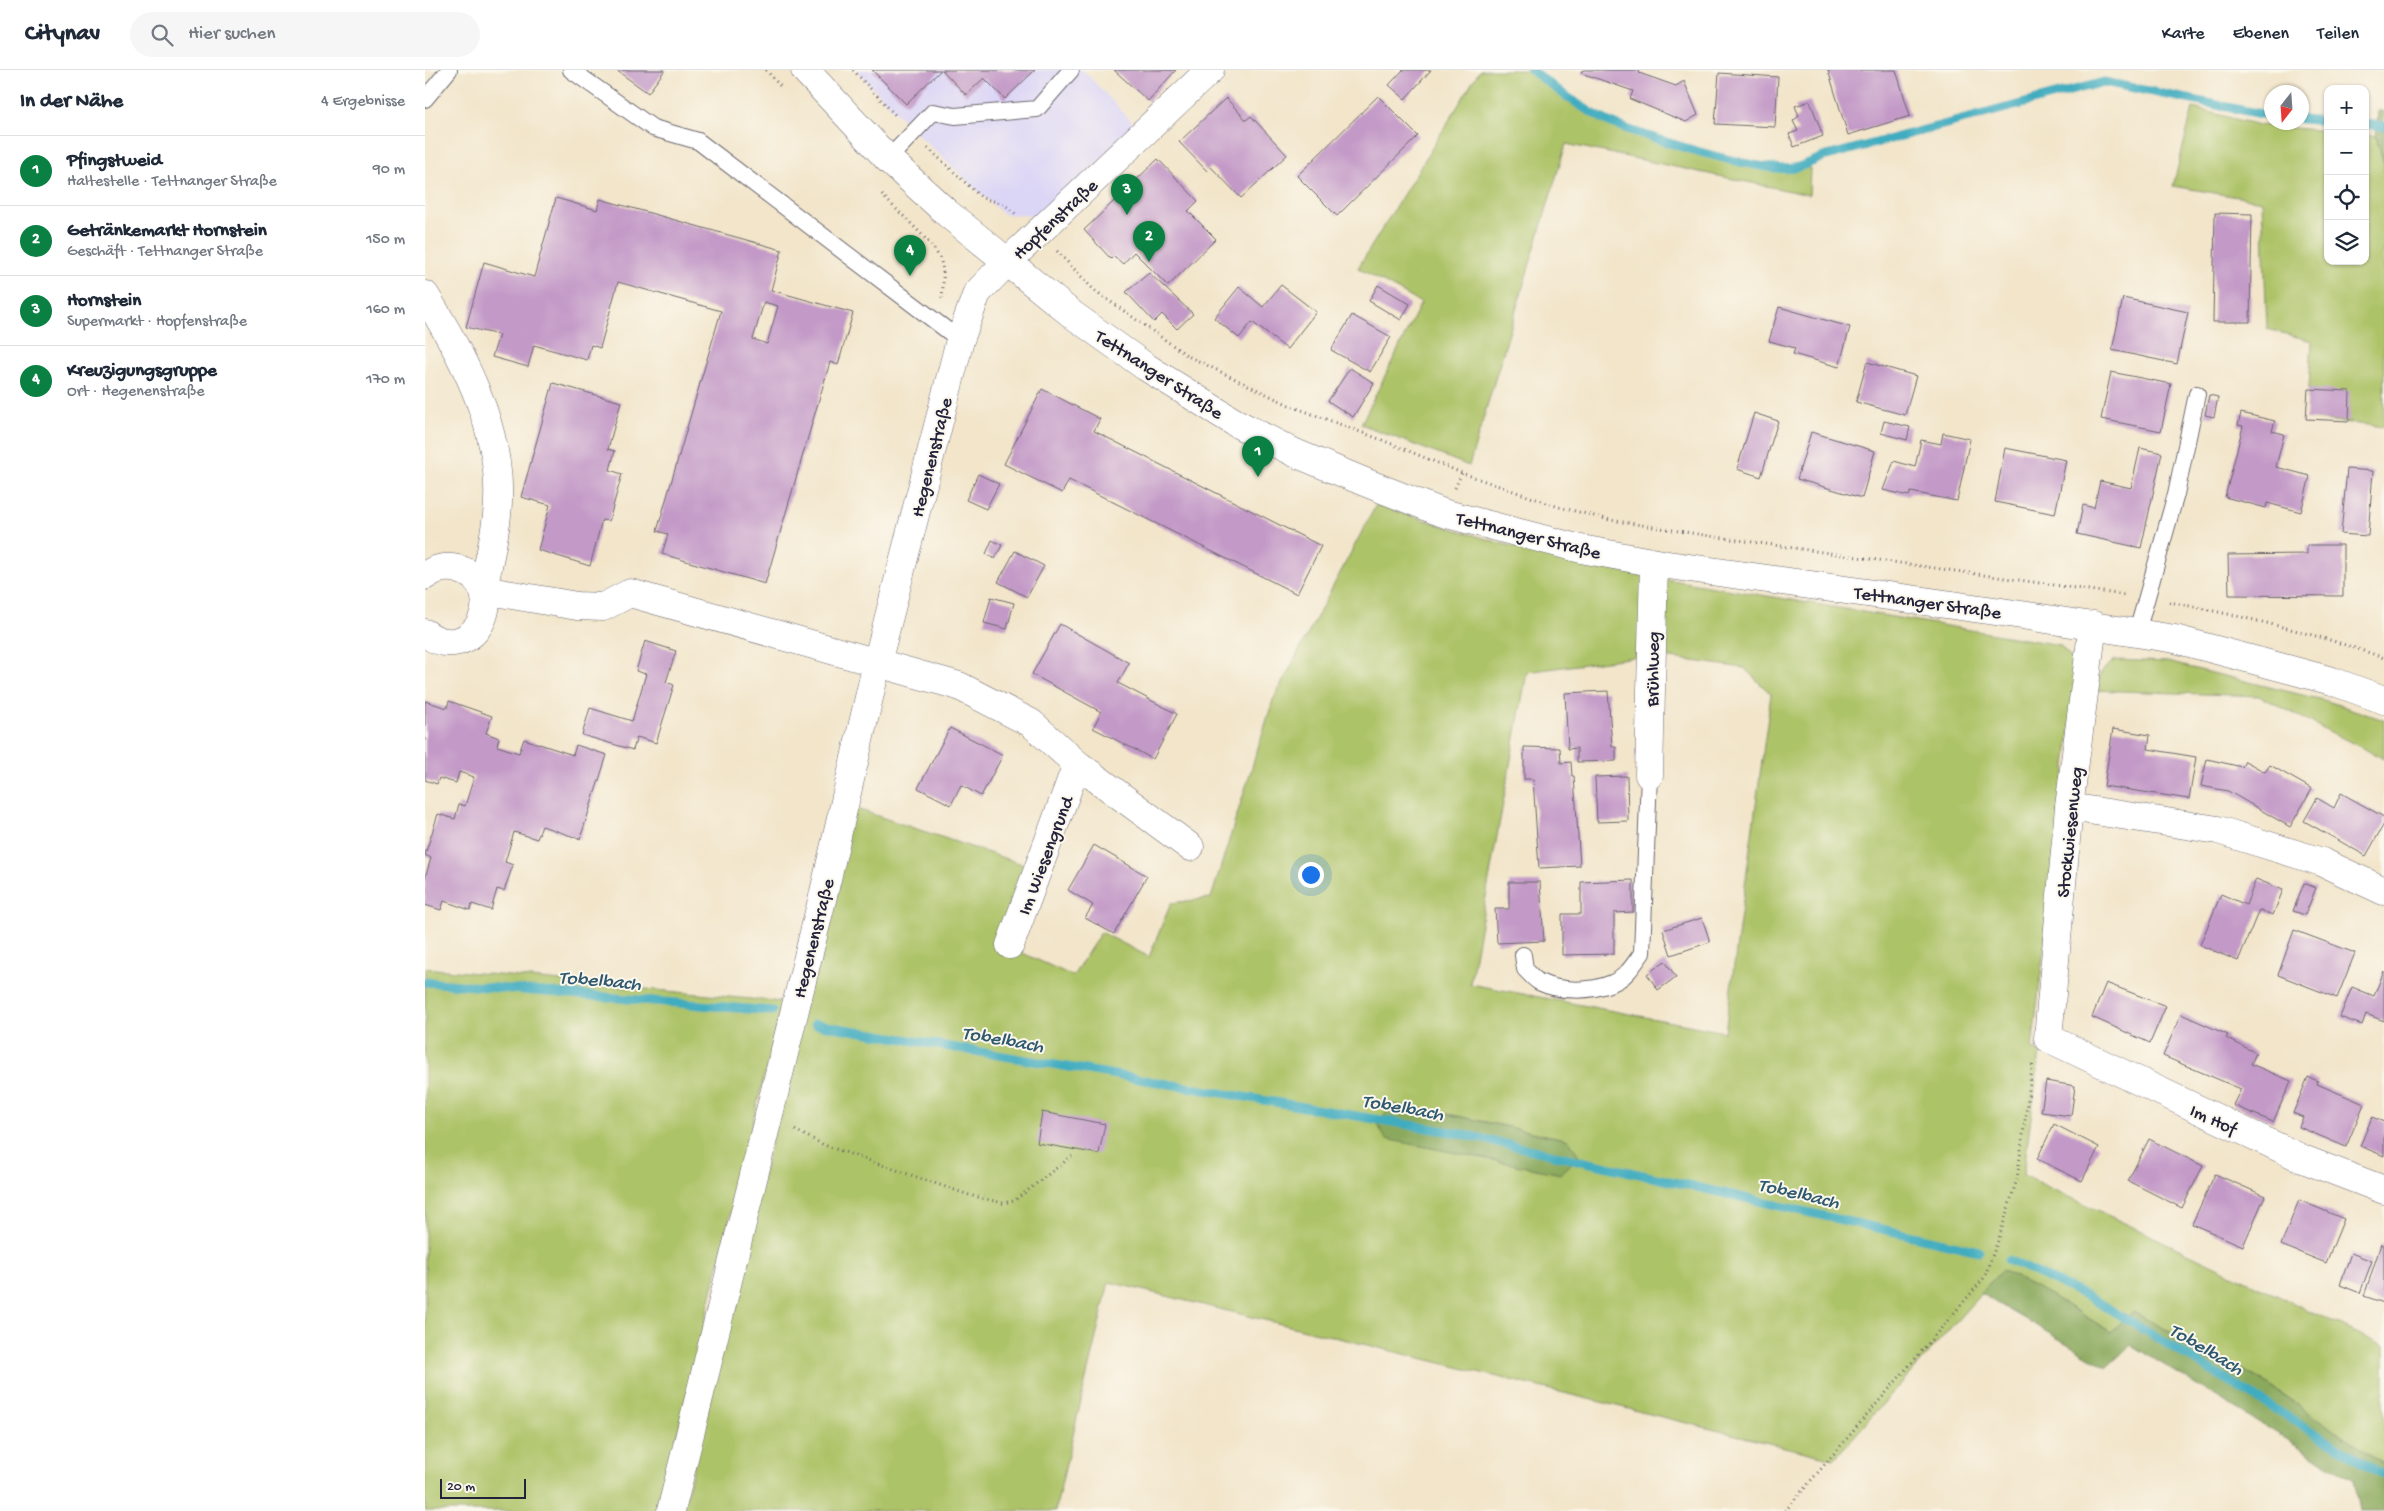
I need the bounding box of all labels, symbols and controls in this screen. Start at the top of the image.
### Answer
search box [130,12,480,57]
text: Citynav [25,20,100,49]
icon: search [148,21,176,49]
text: Hier suchen [188,23,276,46]
text: Karte [2162,24,2205,45]
text: Ebenen [2233,24,2289,45]
text: Teilen [2317,24,2359,45]
north arrow [2264,85,2309,130]
map controls [2324,85,2369,265]
button: + [2324,85,2369,130]
text: In der Nähe [20,90,123,115]
text: 4 Ergebnisse [321,93,405,112]
button: − [2324,130,2369,175]
text: Pfingstweid [67,150,162,173]
text: 1 [33,161,39,180]
text: 90 m [373,161,405,180]
text: Haltestelle · Tettnanger Straße [67,173,277,192]
pin: 3 [1111,174,1143,215]
street label: Hopfenstraße [1009,175,1104,266]
button: locate [2324,175,2369,220]
text: Getränkemarkt Hornstein [67,220,267,243]
button: layers [2324,220,2369,265]
pin: 2 [1133,221,1165,262]
text: 2 [32,231,40,250]
text: 150 m [366,231,405,250]
pin: 4 [894,235,926,276]
text: Geschäft · Tettnanger Straße [67,243,263,262]
text: Hornstein [67,290,141,313]
text: 3 [32,301,40,320]
text: 160 m [366,301,405,320]
text: Supermarkt · Hopfenstraße [67,313,247,332]
street label: Tettnanger Straße [1089,325,1227,426]
text: Kreuzigungsgruppe [67,360,217,383]
text: 4 [32,371,40,390]
text: 170 m [366,371,405,390]
text: Ort · Hegenenstraße [67,383,205,402]
street label: Hegenenstraße [907,395,959,520]
pin: 1 [1242,436,1274,477]
street label: Tettnanger Straße [1452,508,1603,567]
street label: Tettnanger Straße [1852,583,2003,626]
street label: Brühlweg [1642,631,1667,708]
street label: Stockwiesenweg [2053,766,2090,899]
street label: Im Wiesengrund [1014,792,1081,919]
your location [1298,862,1324,888]
street label: Hegenenstraße [789,876,841,1001]
water label: Tobelbach [558,967,642,998]
water label: Tobelbach [960,1023,1045,1060]
water label: Tobelbach [1360,1091,1445,1128]
street label: Im Hof [2185,1100,2242,1143]
water label: Tobelbach [1755,1175,1841,1216]
water label: Tobelbach [2164,1320,2247,1382]
scale bar [440,1476,526,1499]
text: 20 m [447,1479,475,1496]

